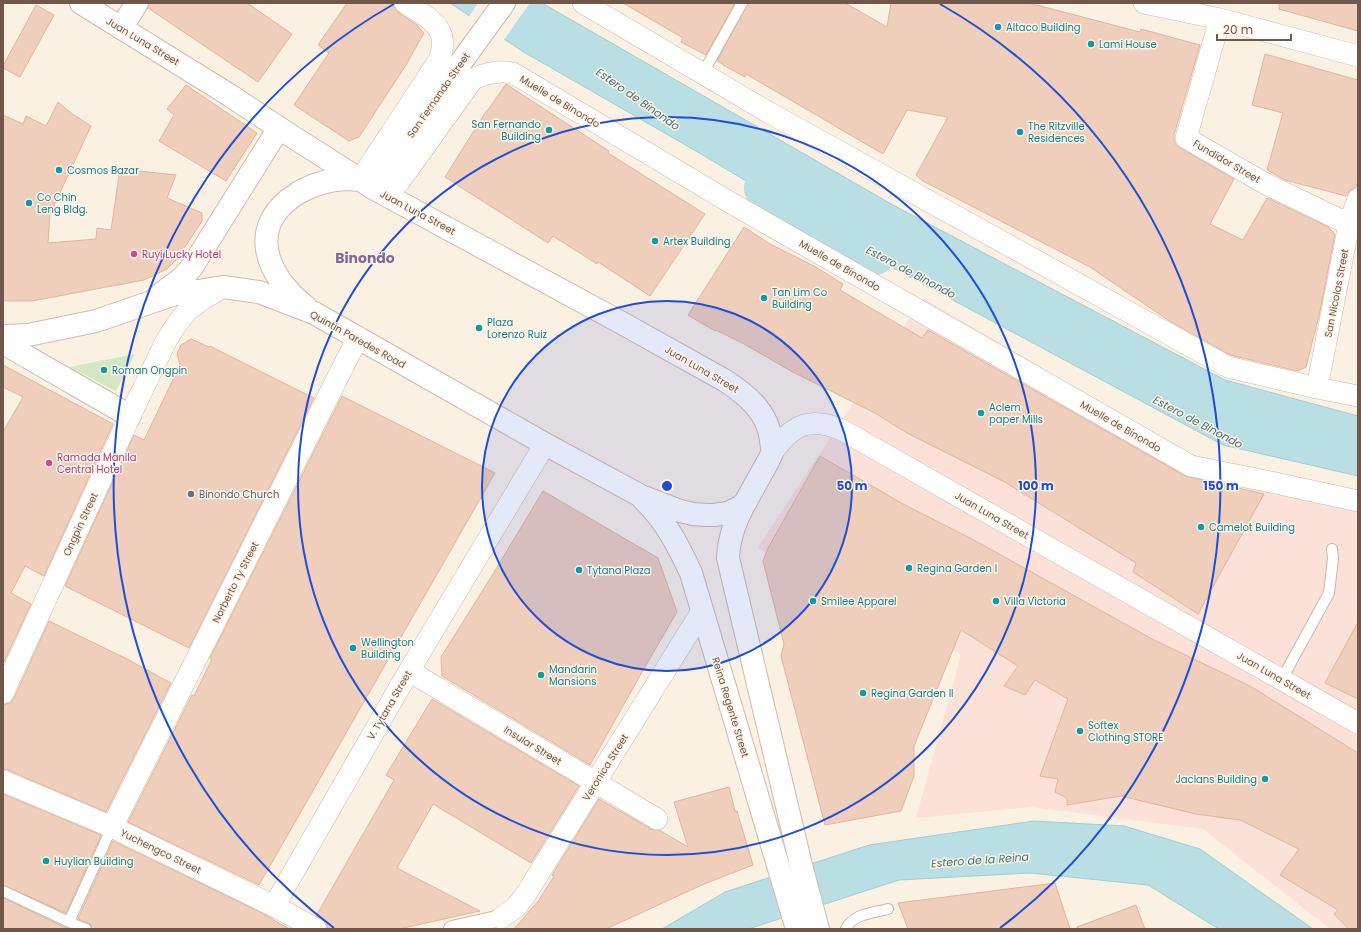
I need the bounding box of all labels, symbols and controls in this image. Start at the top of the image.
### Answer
street label: Juan Luna Street [103,14,183,70]
scale bar [1217,16,1291,42]
place label: Altaco Building [1006,20,1081,35]
text: 20 m [1223,21,1253,38]
marker: Altaco Building [993,22,1003,32]
place label: Lami House [1099,37,1157,52]
marker: Lami House [1086,39,1096,49]
street label: San Fernando Street [403,49,474,141]
water label: Estero de Binondo [593,64,683,134]
street label: Muelle de Binondo [517,71,603,131]
place label: San Fernando Building [472,117,541,144]
place label: The Ritzville Residences [1028,119,1085,146]
marker: San Fernando Building [544,125,554,135]
marker: The Ritzville Residences [1015,127,1025,137]
street label: Fundidor Street [1190,136,1264,187]
place label: Cosmos Bazar [67,163,139,178]
marker: Cosmos Bazar [54,165,64,175]
street label: Juan Luna Street [377,186,458,239]
place label: Co Chin Leng Bldg. [37,190,88,217]
marker: Co Chin Leng Bldg. [24,198,34,208]
place label: Artex Building [663,234,731,249]
marker: Artex Building [650,236,660,246]
street label: Muelle de Binondo [796,236,883,295]
water label: Estero de Binondo [863,242,959,302]
place label: Ruyi Lucky Hotel [142,247,221,262]
street label: San Nicolas Street [1321,247,1353,339]
district label: Binondo [335,248,395,268]
marker: Ruyi Lucky Hotel [129,249,139,259]
place label: Tan Lim Co Building [772,285,827,312]
marker: Tan Lim Co Building [759,293,769,303]
street label: Quintin Paredes Road [307,307,408,372]
place label: Plaza Lorenzo Ruiz [487,315,548,342]
marker: Plaza Lorenzo Ruiz [474,323,484,333]
street label: Juan Luna Street [662,342,742,397]
place label: Roman Ongpin [112,363,187,378]
marker: Roman Ongpin [99,365,109,375]
water label: Estero de Binondo [1150,392,1246,452]
street label: Muelle de Binondo [1077,397,1164,456]
place label: Aclem paper Mills [989,400,1043,427]
marker: Aclem paper Mills [976,408,986,418]
place label: Ramada Manila Central Hotel [57,450,137,477]
marker: Ramada Manila Central Hotel [44,458,54,468]
text: 50 m [837,477,868,494]
text: 100 m [1018,477,1054,494]
text: 150 m [1203,477,1239,494]
centre of rings [660,479,674,493]
place label: Binondo Church [199,487,279,502]
street label: Juan Luna Street [952,488,1032,543]
marker: Binondo Church [186,489,196,499]
street label: Ongpin Street [59,490,102,558]
place label: Camelot Building [1209,520,1295,535]
marker: Camelot Building [1196,522,1206,532]
street label: Norberto Ty Street [208,539,263,626]
place label: Regina Garden I [917,561,997,576]
place label: Tytana Plaza [587,563,651,578]
marker: Regina Garden I [904,563,914,573]
marker: Tytana Plaza [574,565,584,575]
place label: Smilee Apparel [821,594,897,609]
place label: Villa Victoria [1004,594,1066,609]
marker: Smilee Apparel [808,596,818,606]
marker: Villa Victoria [991,596,1001,606]
place label: Wellington Building [361,635,414,662]
marker: Wellington Building [348,643,358,653]
street label: Juan Luna Street [1234,648,1314,703]
street label: Reina Regente Street [708,655,753,759]
place label: Mandarin Mansions [549,662,597,689]
street label: V. Tytana Street [363,667,416,743]
marker: Mandarin Mansions [536,670,546,680]
place label: Regina Garden ll [871,686,954,701]
marker: Regina Garden ll [858,688,868,698]
place label: Softex Clothing STORE [1088,718,1163,745]
street label: Insular Street [501,722,565,769]
marker: Softex Clothing STORE [1075,726,1085,736]
street label: Veronica Street [579,730,632,804]
place label: Jaclans Building [1176,772,1257,787]
marker: Jaclans Building [1260,774,1270,784]
street label: Yuchengco Street [118,825,204,878]
water label: Estero de la Reina [930,849,1030,871]
place label: Huylian Building [54,854,134,869]
marker: Huylian Building [41,856,51,866]

